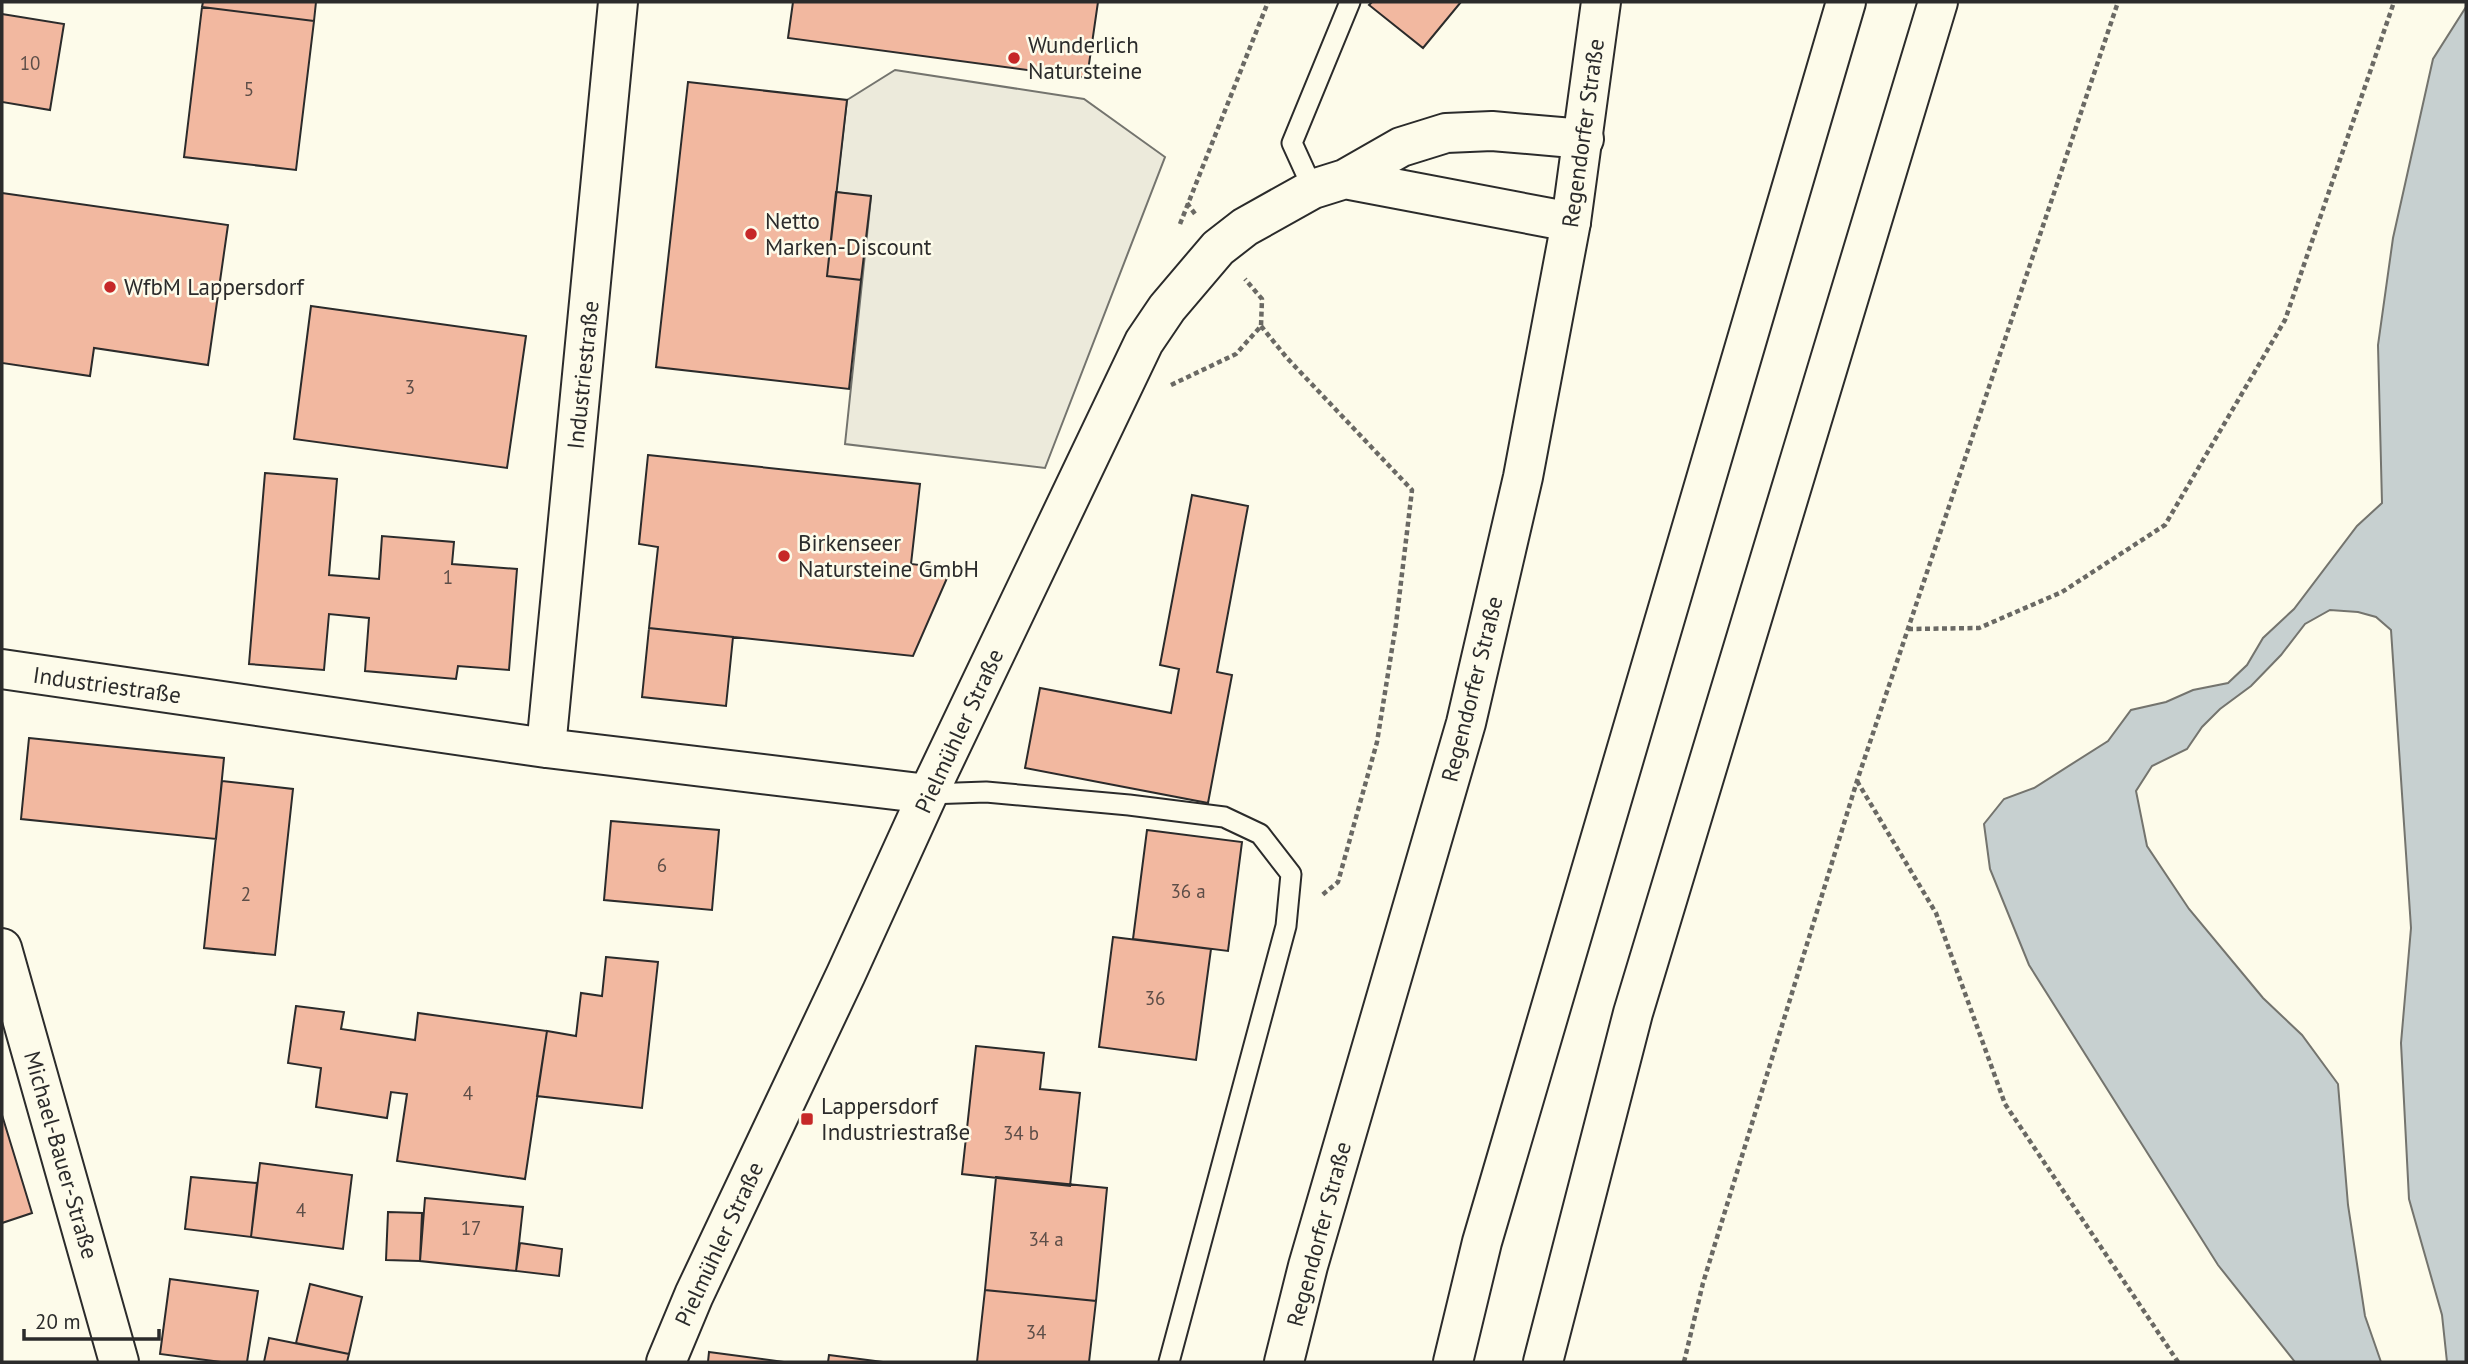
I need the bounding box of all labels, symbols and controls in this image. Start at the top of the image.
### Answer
place label: Wunderlich Natursteine [1028,30,1142,85]
street label: Regendorfer Straße [1555,37,1610,229]
marker: Wunderlich Natursteine [1006,50,1022,66]
house number: 10 [20,51,40,75]
house number: 5 [244,77,254,101]
place label: Netto Marken-Discount [765,206,932,261]
marker: Netto Marken-Discount [743,226,759,242]
place label: WfbM Lappersdorf [124,272,306,301]
marker: WfbM Lappersdorf [102,279,118,295]
street label: Industriestraße [560,299,605,451]
house number: 3 [405,375,415,399]
place label: Birkenseer Natursteine GmbH [798,528,979,583]
marker: Birkenseer Natursteine GmbH [776,548,792,564]
house number: 1 [443,565,453,589]
street label: Regendorfer Straße [1434,593,1509,785]
street label: Pielmühler Straße [908,644,1009,818]
street label: Industriestraße [31,660,183,709]
house number: 6 [657,853,667,877]
house number: 36 a [1170,879,1206,903]
house number: 2 [241,882,251,906]
house number: 36 [1145,986,1165,1010]
street label: Michael-Bauer-Straße [18,1048,105,1262]
house number: 4 [463,1081,473,1105]
place label: Lappersdorf Industriestraße [821,1091,970,1146]
marker: Lappersdorf Industriestraße [799,1111,815,1127]
house number: 34 b [1003,1121,1039,1145]
street label: Regendorfer Straße [1280,1138,1357,1330]
street label: Pielmühler Straße [668,1157,769,1331]
house number: 4 [296,1198,306,1222]
house number: 17 [461,1216,481,1240]
house number: 34 a [1028,1227,1064,1251]
scale bar [24,1298,159,1342]
text: 20 m [35,1308,81,1335]
house number: 34 [1026,1320,1046,1344]

